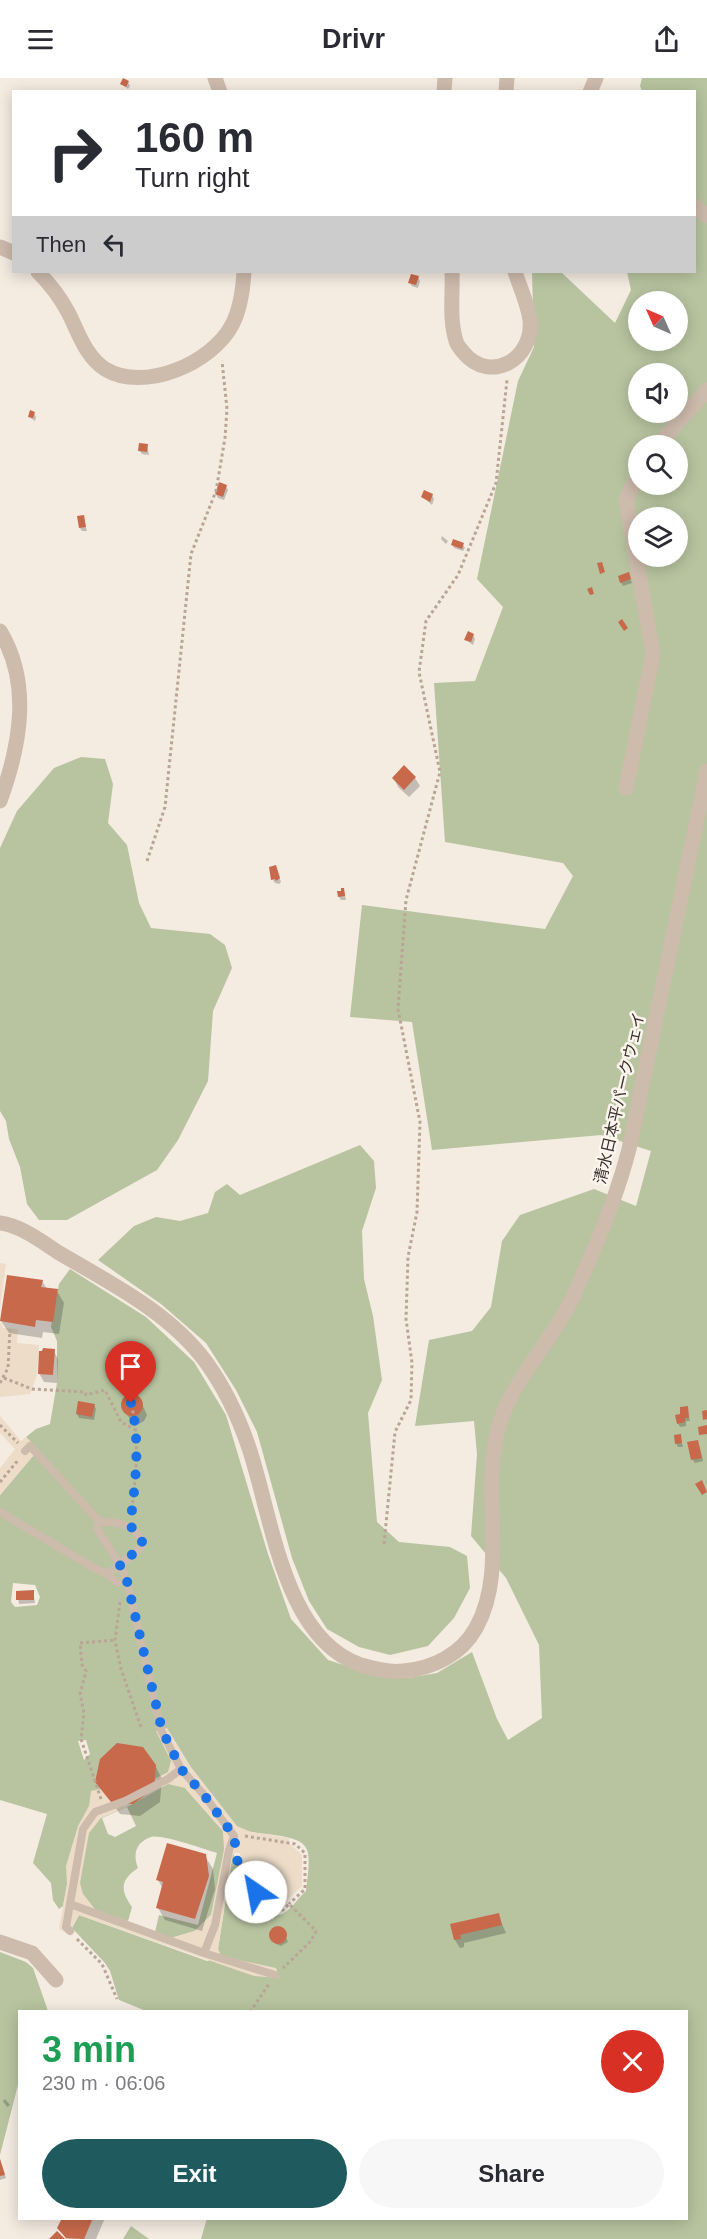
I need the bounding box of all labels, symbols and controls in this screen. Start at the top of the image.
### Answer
icon: menu [24,23,57,56]
icon: share [650,23,683,56]
text: Drivr [322,24,385,54]
icon: right [36,114,114,192]
text: 160 m [135,114,254,161]
text: Turn right [135,163,250,193]
icon: left [98,228,131,261]
text: Then [36,232,86,257]
north arrow [628,291,688,351]
map controls [628,291,688,567]
button: sound [628,363,688,423]
button: search [628,435,688,495]
button: layers [628,507,688,567]
street label: 清水日本平パークウェイ [591,1010,648,1186]
pin [105,1341,156,1403]
icon: arrive [114,1350,147,1383]
position arrow [224,1860,288,1924]
text: 3 min [42,2029,136,2070]
button: close [601,2030,664,2093]
text: 230 m · 06:06 [42,2072,165,2094]
button: Exit [42,2139,347,2208]
button: Share [359,2139,664,2208]

